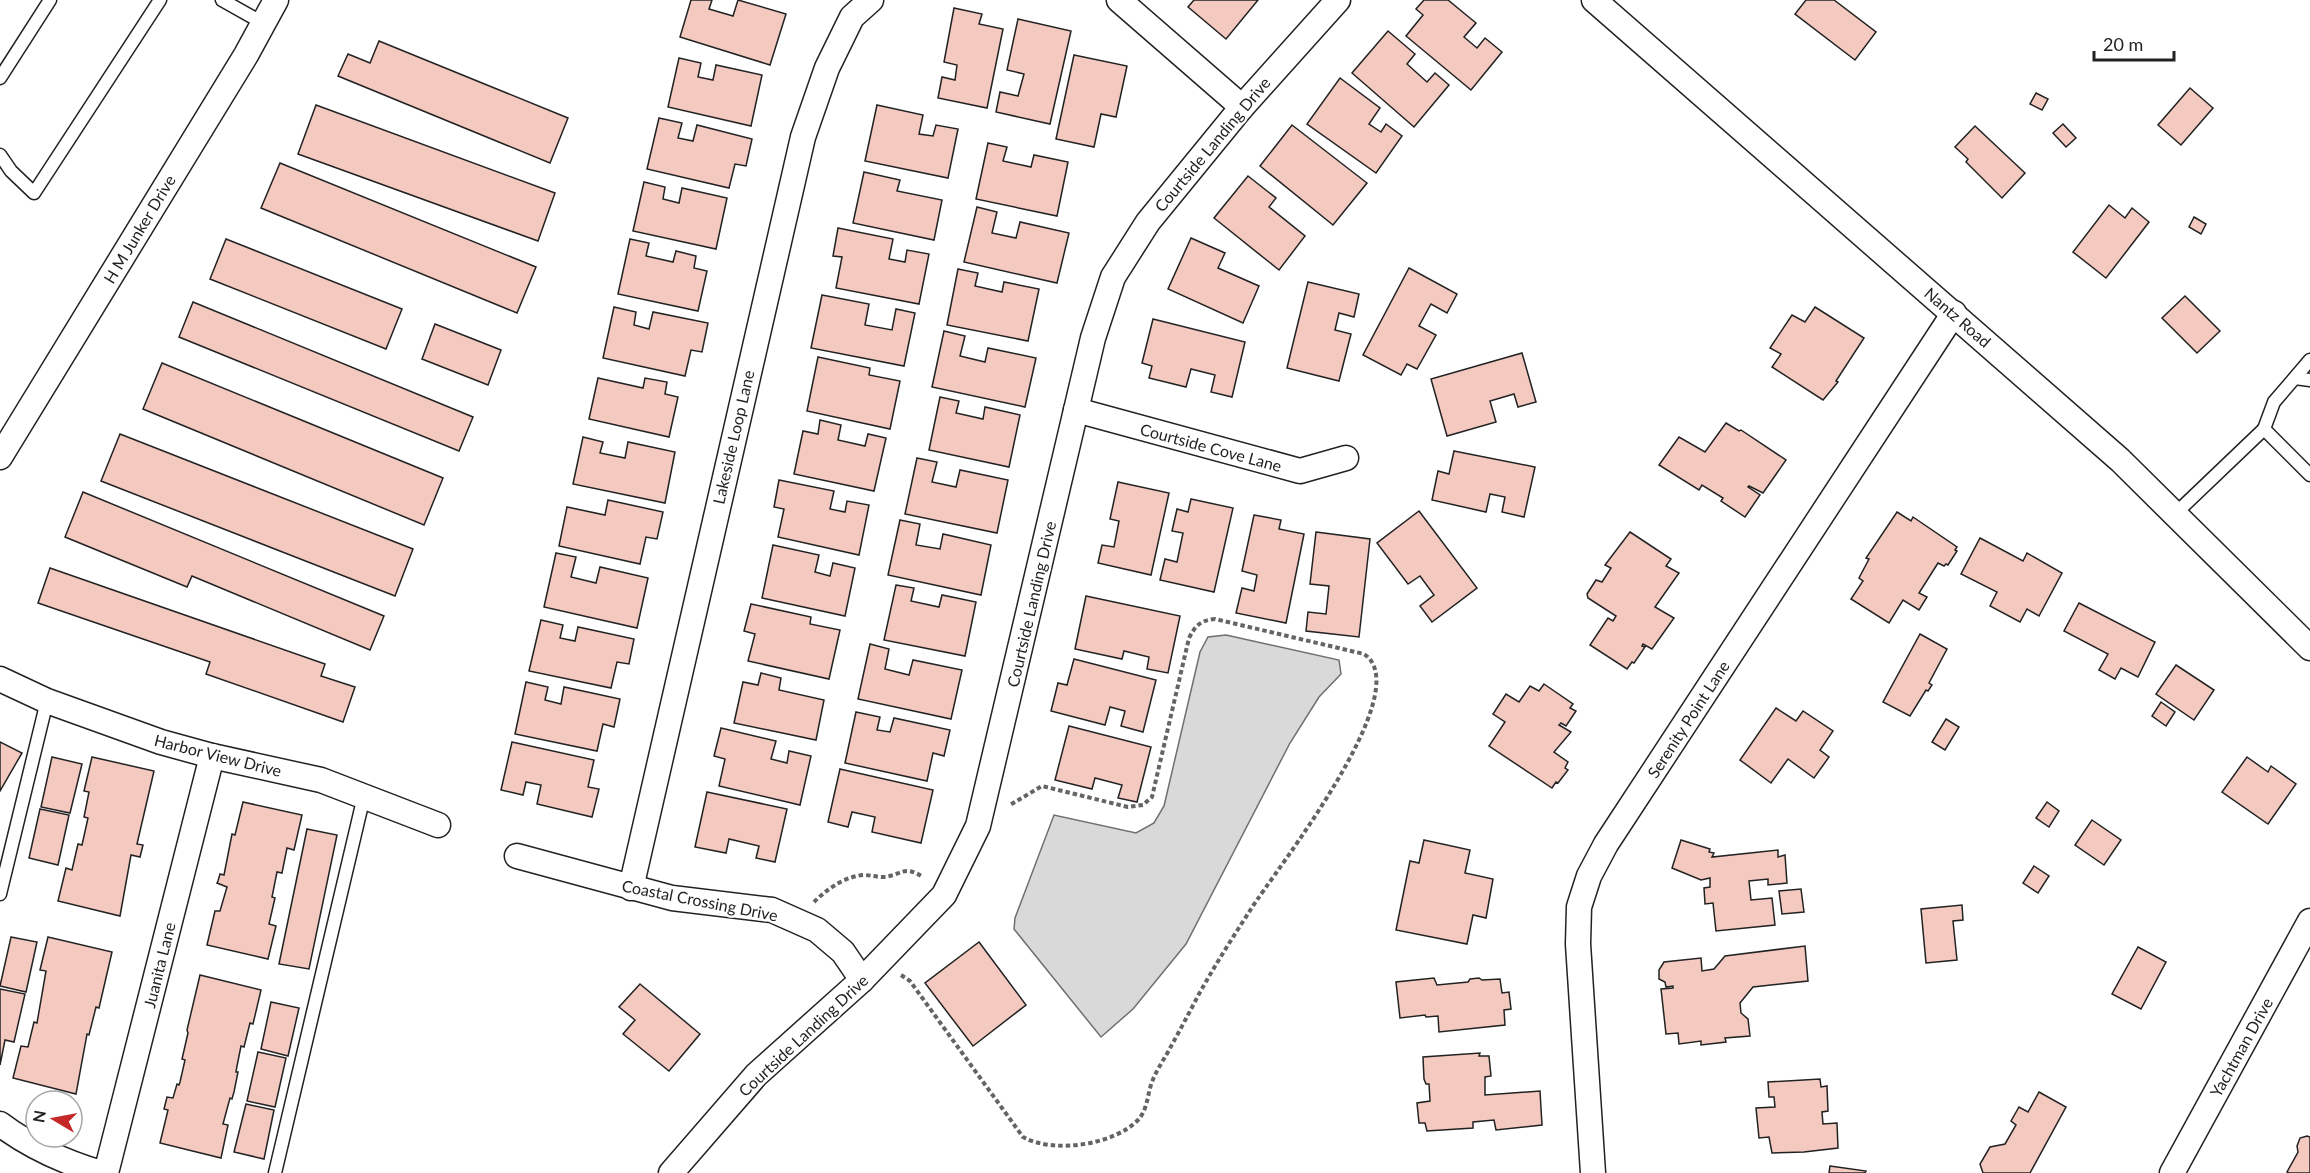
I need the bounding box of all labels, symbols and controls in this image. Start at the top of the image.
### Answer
scale bar [2094,24,2174,62]
text: 20 m [2103,33,2143,55]
street label: Courtside Landing Drive [1150,73,1274,215]
street label: H M Junker Drive [99,171,179,287]
street label: Nantz Road [1921,283,1995,351]
street label: Lakeside Loop Lane [708,368,758,506]
street label: Courtside Cove Lane [1138,419,1284,475]
street label: Courtside Landing Drive [1003,519,1059,689]
street label: Serenity Point Lane [1643,657,1733,781]
street label: Harbor View Drive [152,730,284,780]
street label: Coastal Crossing Drive [620,876,780,924]
street label: Juanita Lane [139,920,179,1010]
street label: Courtside Landing Drive [734,970,872,1100]
street label: Yachtman Drive [2206,994,2276,1100]
north arrow [24,1089,84,1149]
text: N [28,1109,49,1124]

